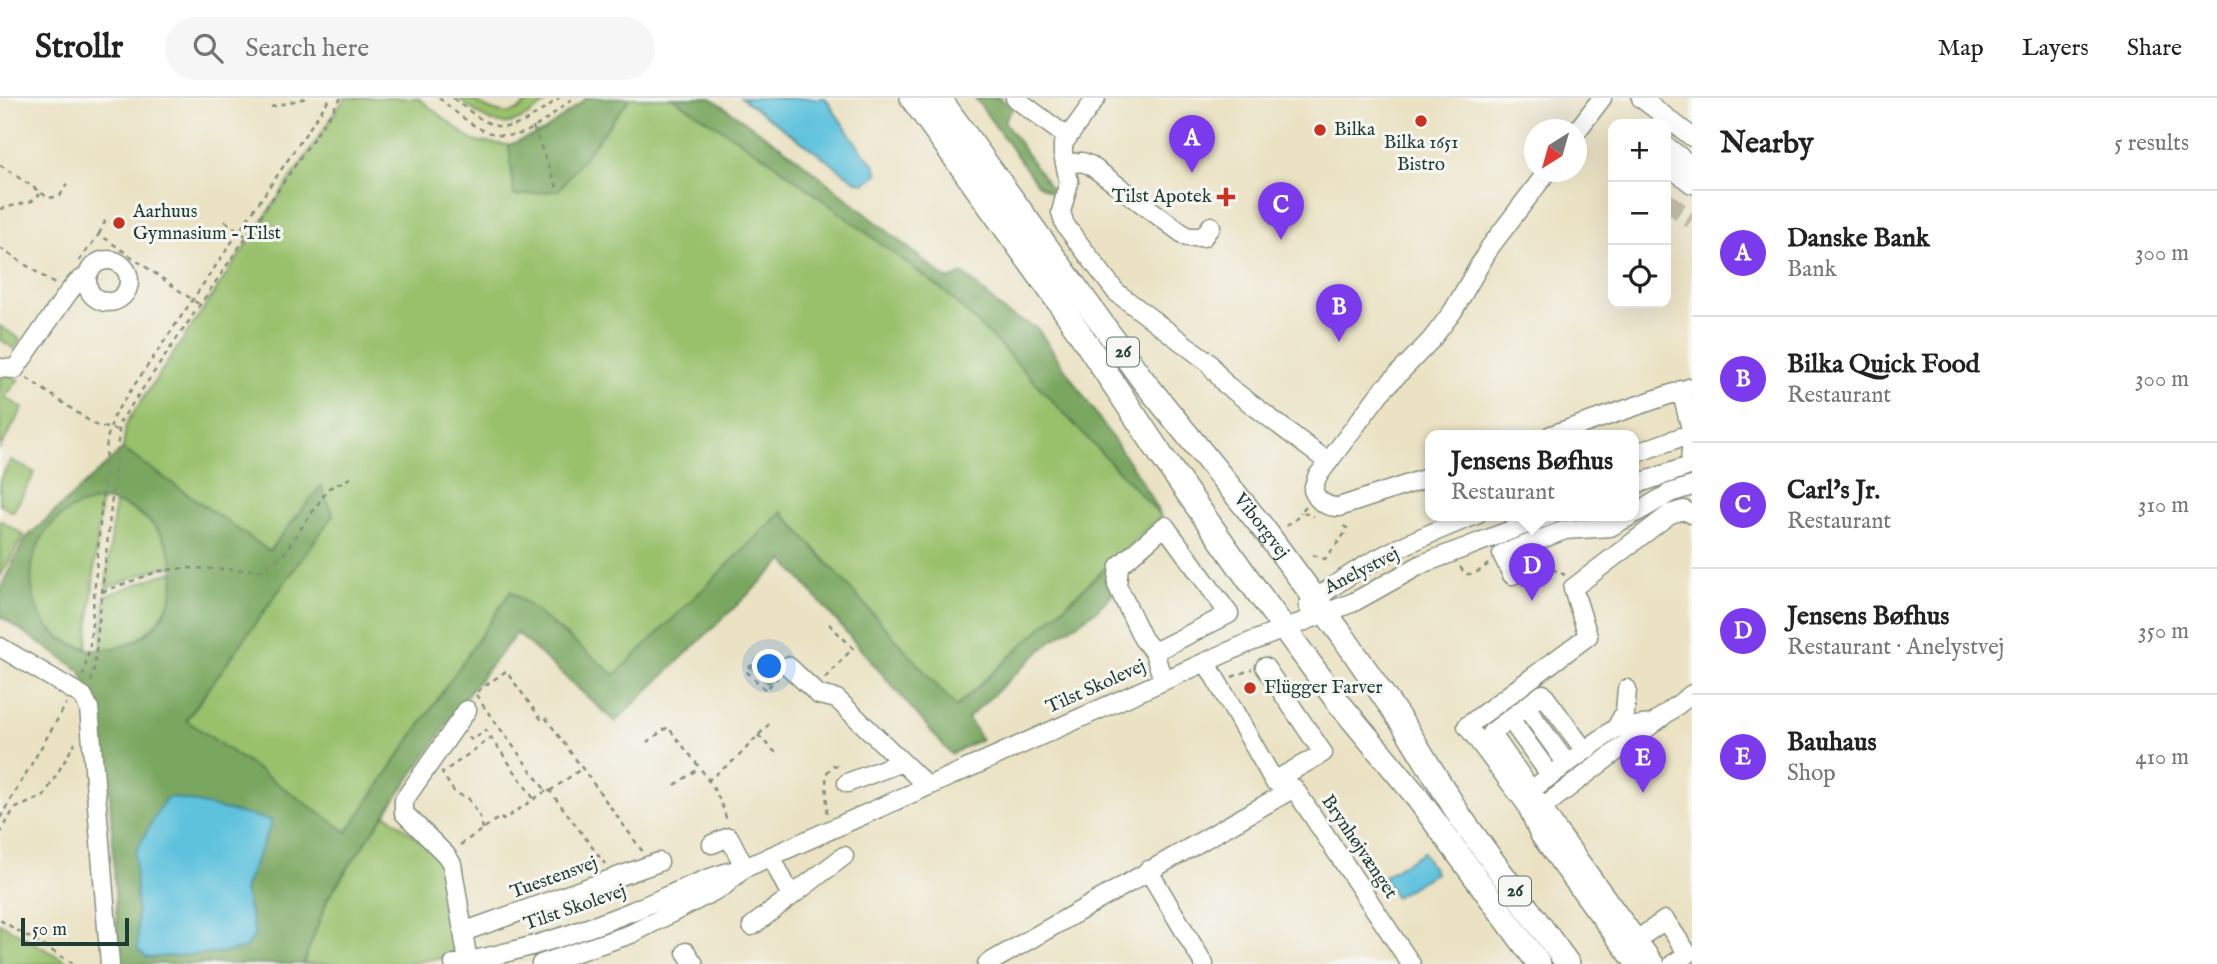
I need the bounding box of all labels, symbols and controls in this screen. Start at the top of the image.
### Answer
search box [165,17,655,80]
text: Strollr [35,27,123,69]
icon: search [189,29,227,67]
text: Search here [245,32,369,65]
text: Map [1938,33,1984,64]
text: Layers [2022,33,2089,64]
text: Share [2127,33,2182,64]
marker: Bilka 1651 Bistro [1413,113,1429,129]
pin: A [1169,115,1215,173]
place label: Bilka [1334,118,1376,142]
north arrow [1524,119,1587,182]
map controls [1608,119,1671,308]
button: + [1608,119,1671,182]
marker: Bilka [1312,122,1328,138]
text: Nearby [1720,125,1813,163]
text: 5 results [2114,129,2189,158]
place label: Bilka 1651 Bistro [1384,131,1458,177]
pin: C [1258,182,1304,240]
button: − [1608,182,1671,245]
place label: Tilst Apotek [1112,185,1213,209]
marker: Tilst Apotek [1218,189,1234,205]
place label: Aarhuus Gymnasium - Tilst [132,200,282,246]
marker: Aarhuus Gymnasium - Tilst [111,215,127,231]
text: Danske Bank [1787,222,1930,255]
text: A [1735,239,1751,268]
text: 300 m [2135,239,2189,268]
button: locate [1608,245,1671,308]
text: Bank [1787,255,1837,284]
pin: B [1316,284,1362,342]
road number: 26 [1107,338,1139,366]
text: Bilka Quick Food [1787,348,1980,381]
text: B [1735,365,1751,394]
text: 300 m [2135,365,2189,394]
text: Restaurant [1787,381,1891,410]
popup [1425,430,1639,521]
text: Jensens Bøfhus [1451,445,1613,478]
text: Carl's Jr. [1787,474,1880,507]
text: Restaurant [1451,478,1555,507]
street label: Viborgvej [1227,488,1294,564]
text: C [1735,491,1751,520]
text: 310 m [2138,491,2189,520]
text: Restaurant [1787,507,1891,536]
street label: Anelystvej [1320,542,1403,600]
pin: D [1509,543,1555,601]
text: Jensens Bøfhus [1787,600,1949,633]
text: D [1734,617,1752,646]
text: 350 m [2138,617,2189,646]
text: Restaurant · Anelystvej [1787,633,2004,662]
your location [752,649,786,683]
street label: Tilst Skolevej [1042,654,1150,720]
place label: Flügger Farver [1264,676,1383,700]
marker: Flügger Farver [1242,680,1258,696]
text: Bauhaus [1787,726,1877,759]
pin: E [1620,735,1666,793]
text: E [1735,743,1751,772]
text: 410 m [2135,743,2189,772]
text: Shop [1787,759,1836,788]
street label: Brynhøjvænget [1315,790,1403,904]
street label: Tuestensvej [507,851,601,905]
road number: 26 [1499,876,1531,906]
street label: Tilst Skolevej [521,879,629,937]
scale bar [21,915,130,947]
text: 50 m [32,918,67,942]

